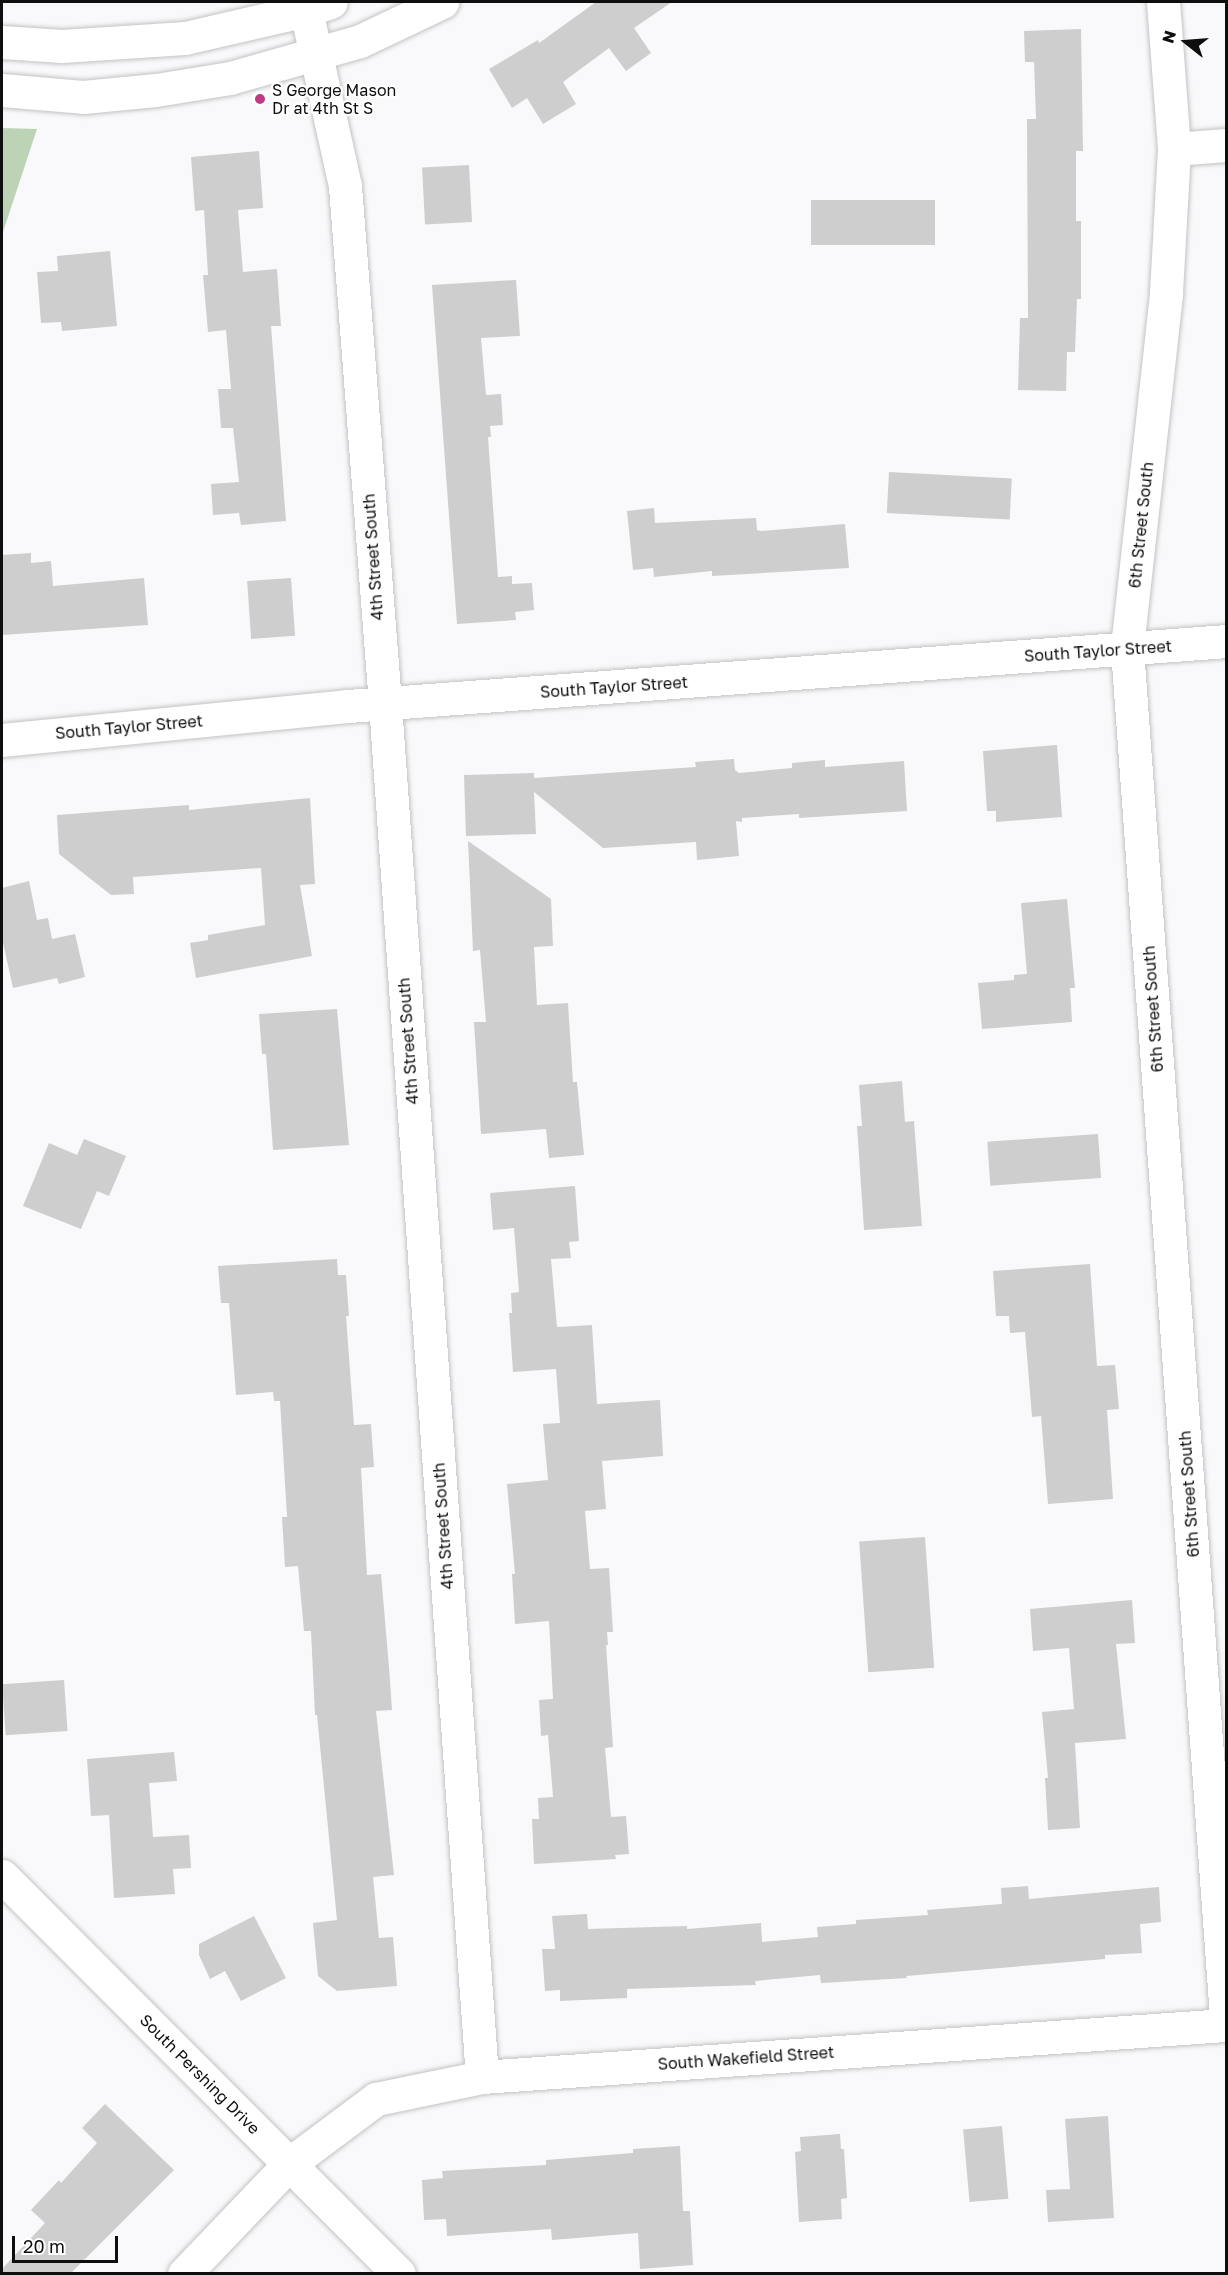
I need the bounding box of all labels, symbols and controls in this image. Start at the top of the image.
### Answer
north arrow [1156,12,1216,72]
text: N [1157,28,1180,45]
place label: S George Mason Dr at 4th St S [272,80,396,118]
marker: S George Mason Dr at 4th St S [253,92,267,106]
street label: 6th Street South [1125,461,1157,589]
street label: 4th Street South [359,493,387,621]
street label: South Taylor Street [1023,636,1173,666]
street label: South Taylor Street [539,672,689,702]
street label: South Taylor Street [54,711,204,743]
street label: 6th Street South [1139,945,1167,1073]
street label: 4th Street South [394,977,422,1105]
street label: 6th Street South [1175,1430,1203,1558]
street label: 4th Street South [429,1462,457,1590]
street label: South Pershing Drive [136,2010,264,2138]
street label: South Wakefield Street [657,2042,835,2074]
scale bar [15,2224,122,2262]
text: 20 m [23,2235,65,2257]

